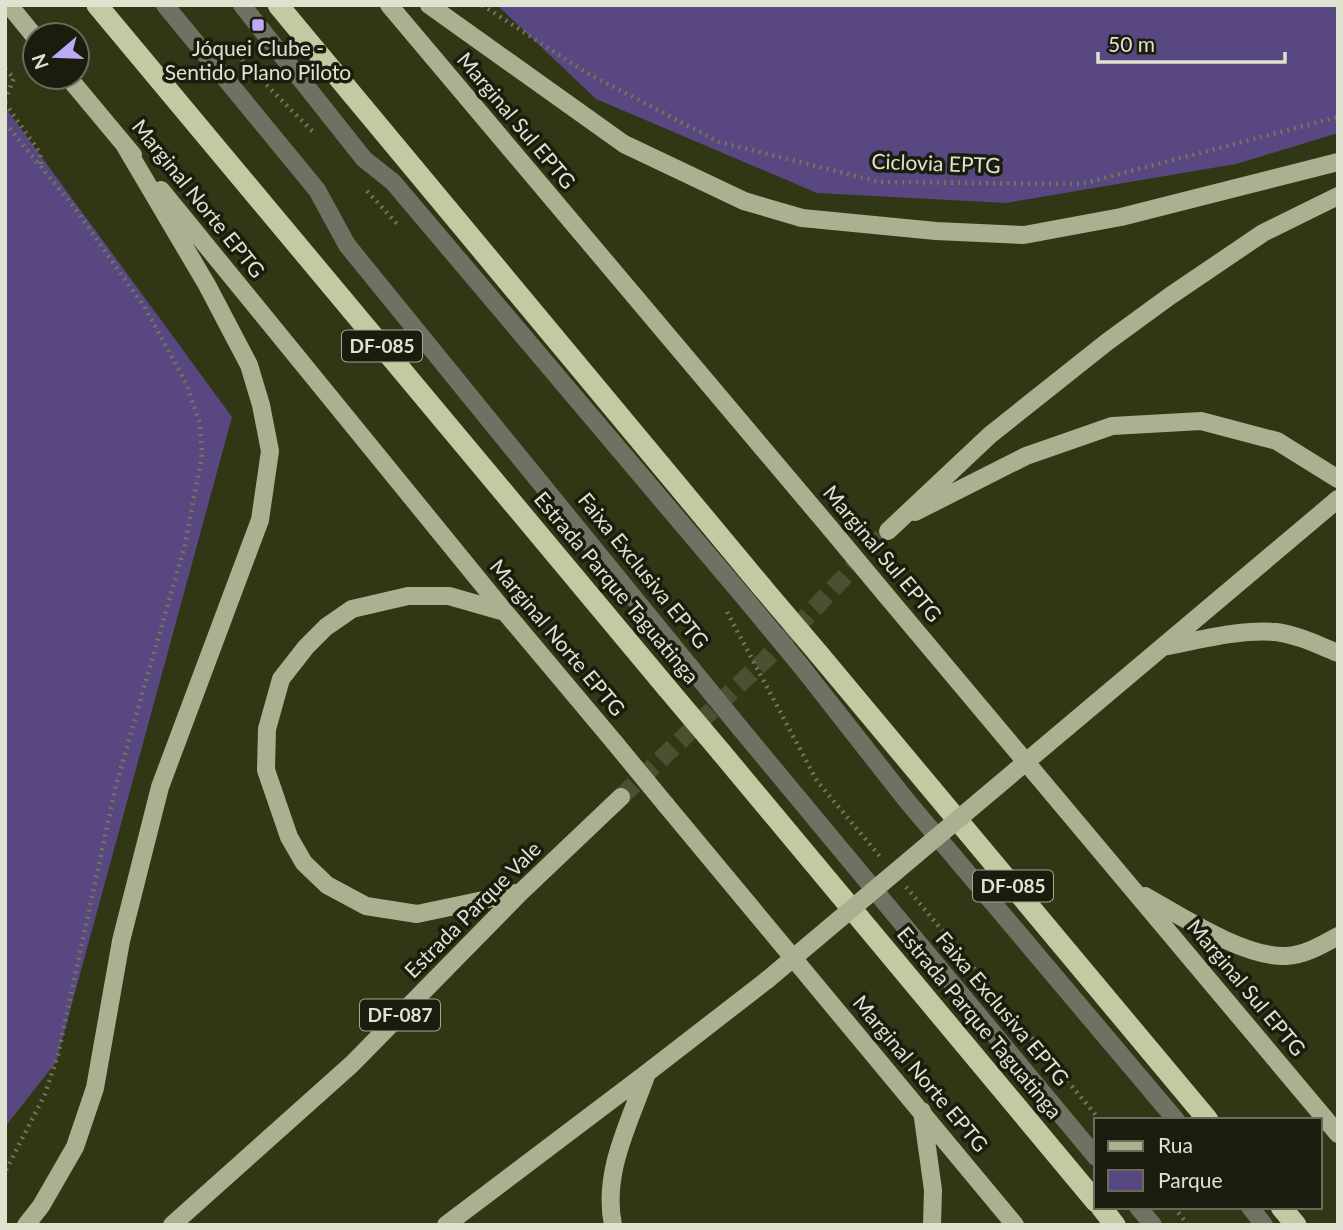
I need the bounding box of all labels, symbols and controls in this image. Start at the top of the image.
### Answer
marker: Jóquei Clube - Sentido Plano Piloto [250,17,266,33]
north arrow [21,21,91,91]
scale bar [1098,21,1285,65]
text: 50 m [1108,31,1155,56]
place label: Jóquei Clube - Sentido Plano Piloto [165,35,351,84]
street label: Marginal Sul EPTG [453,47,582,193]
text: N [26,51,53,72]
street label: Marginal Norte EPTG [128,114,271,282]
street label: Ciclovia EPTG [871,148,1001,177]
road number: DF-085 [342,330,422,362]
street label: Marginal Sul EPTG [819,480,948,626]
street label: Estrada Parque Taguatinga [530,486,705,688]
street label: Faixa Exclusiva EPTG [574,487,715,653]
street label: Marginal Norte EPTG [485,554,631,720]
street label: Estrada Parque Vale [399,836,545,982]
road number: DF-085 [973,870,1053,902]
street label: Marginal Sul EPTG [1183,914,1312,1060]
street label: Estrada Parque Taguatinga [893,921,1068,1123]
street label: Faixa Exclusiva EPTG [931,926,1075,1090]
street label: Marginal Norte EPTG [848,990,994,1156]
road number: DF-087 [360,1000,440,1030]
legend [1094,1118,1322,1209]
text: Rua [1158,1132,1193,1157]
text: Parque [1158,1167,1223,1192]

